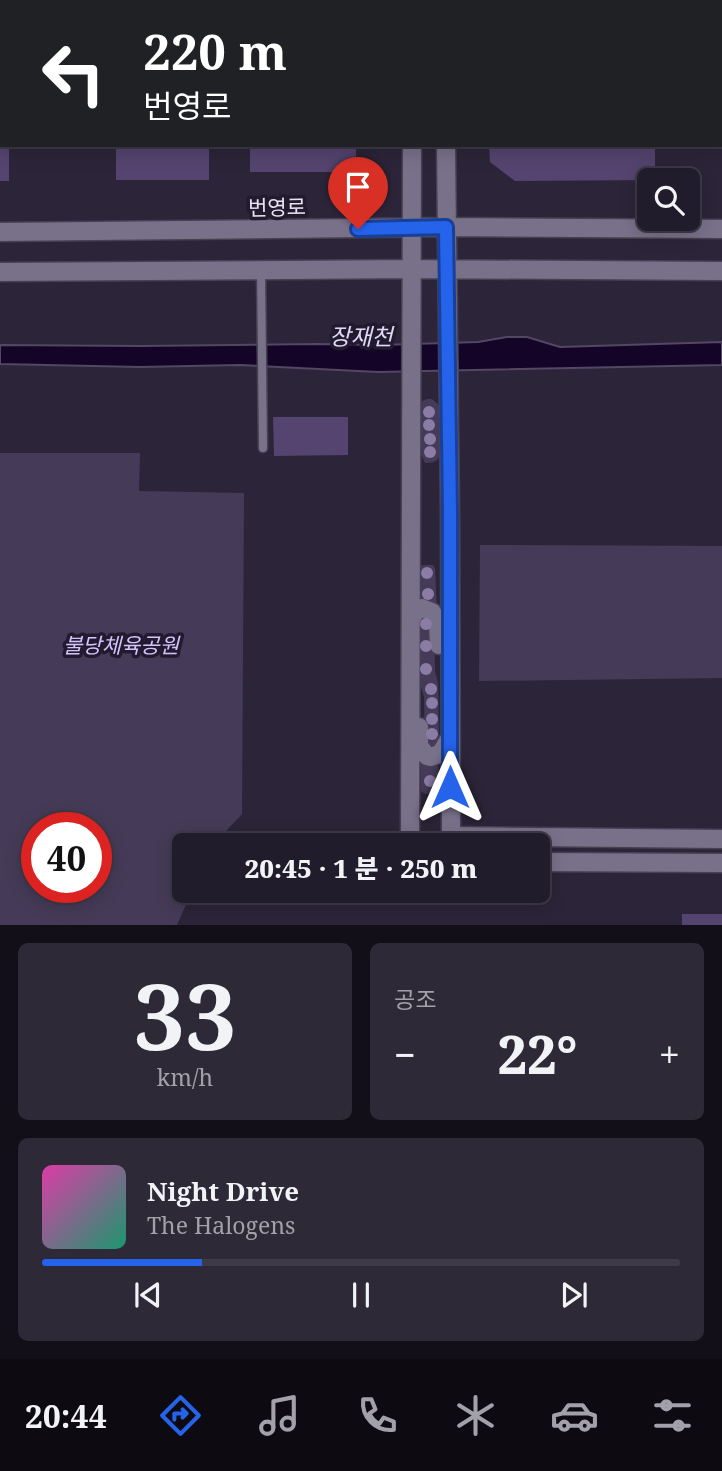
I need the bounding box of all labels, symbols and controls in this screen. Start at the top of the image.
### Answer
text: 220 m [143,18,287,84]
icon: left [28,28,119,119]
text: 번영로 [143,84,231,127]
pin [328,157,388,229]
icon: arrive [339,168,377,206]
map controls [637,168,700,231]
button: search [637,168,700,231]
street label: 번영로 [248,192,306,222]
water label: 장재천 [329,320,396,352]
park label: 불당체육공원 [63,631,181,659]
position arrow [413,750,487,824]
speed limit sign: 40 [21,812,112,903]
text: 20:45 · 1 분 · 250 m [245,850,477,886]
text: 33 [134,953,236,1077]
text: 공조 [394,983,436,1015]
text: 22° [497,1018,577,1089]
text: − [394,1028,416,1080]
text: + [659,1028,680,1080]
text: km/h [157,1061,213,1093]
text: Night Drive [147,1173,299,1209]
text: The Halogens [147,1209,295,1241]
icon: previous [129,1276,167,1314]
icon: pause [342,1276,380,1314]
icon: next [555,1276,593,1314]
icon: directions [156,1391,205,1440]
icon: music [255,1391,304,1440]
icon: phone [353,1391,402,1440]
icon: climate [451,1391,500,1440]
icon: car [550,1391,599,1440]
icon: filters [648,1391,697,1440]
text: 20:44 [25,1394,107,1437]

